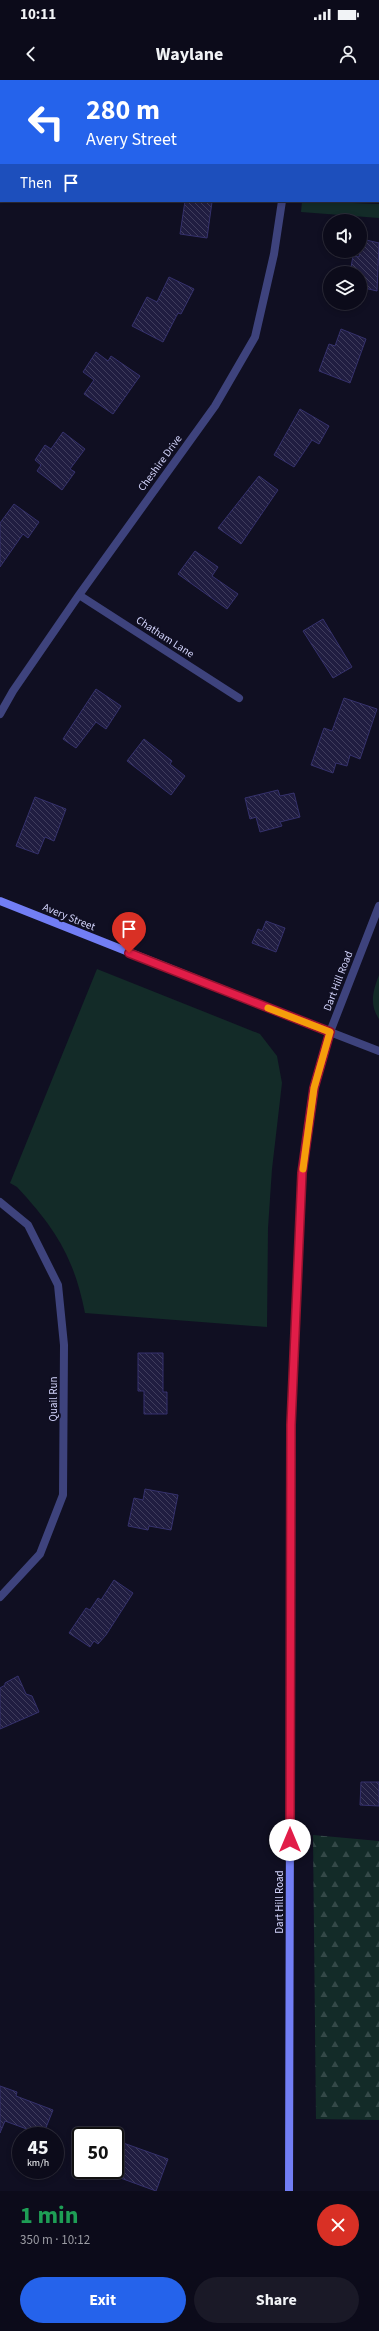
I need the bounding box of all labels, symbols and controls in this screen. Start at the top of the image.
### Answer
text: 10:11 [20,4,56,25]
text: Waylane [156,42,223,67]
icon: back [20,43,42,65]
icon: person [337,43,359,65]
text: 280 m [86,90,160,130]
icon: left [20,96,72,148]
text: Avery Street [86,127,177,152]
icon: arrive [60,172,82,194]
text: Then [20,173,52,194]
map controls [323,214,367,310]
button: sound [323,214,367,258]
button: layers [323,266,367,310]
street label: Cheshire Drive [134,431,186,494]
street label: Chatham Lane [133,613,197,662]
street label: Avery Street [40,900,98,934]
pin [112,912,146,953]
icon: arrive [118,918,140,940]
street label: Dart Hill Road [320,949,356,1013]
street label: Quail Run [46,1377,61,1421]
position arrow [269,1819,311,1861]
street label: Dart Hill Road [272,1870,287,1934]
speed limit sign: 50 [72,2127,124,2179]
text: 45 [27,2134,49,2162]
text: km/h [27,2156,49,2170]
text: 1 min [20,2198,78,2233]
button: close [317,2204,359,2246]
text: 350 m · 10:12 [20,2231,90,2249]
button: Exit [20,2277,186,2323]
button: Share [194,2277,359,2323]

